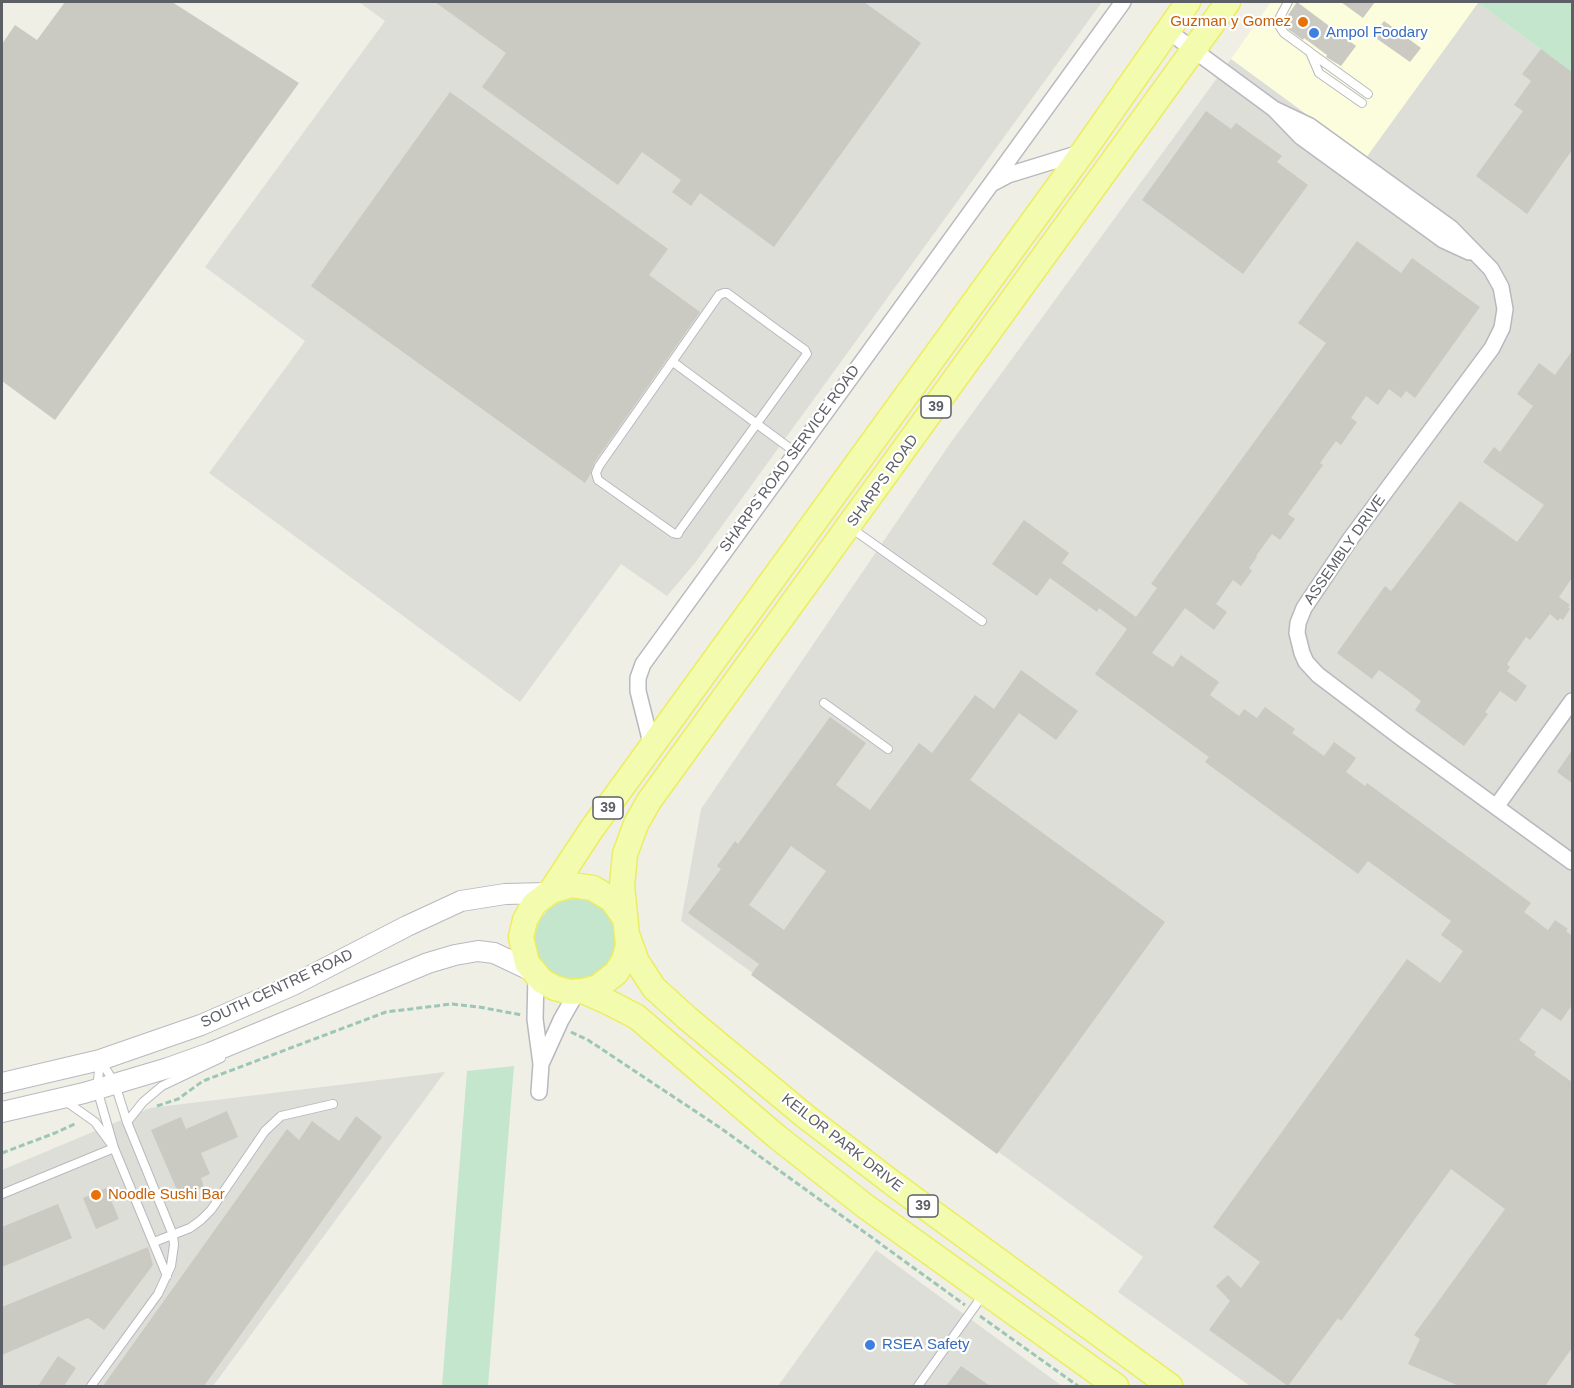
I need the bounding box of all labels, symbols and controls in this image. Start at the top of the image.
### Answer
place label: Guzman y Gomez [1170,13,1291,31]
marker: Guzman y Gomez [1296,15,1310,29]
place label: Ampol Foodary [1326,24,1428,42]
marker: Ampol Foodary [1307,26,1321,40]
street label: SHARPS ROAD SERVICE ROAD [716,362,864,556]
road number: 39 [921,396,951,418]
street label: SHARPS ROAD [844,432,922,530]
street label: ASSEMBLY DRIVE [1300,492,1390,608]
road number: 39 [593,797,623,819]
street label: SOUTH CENTRE ROAD [198,946,356,1032]
street label: KEILOR PARK DRIVE [778,1090,906,1196]
place label: Noodle Sushi Bar [108,1186,225,1204]
marker: Noodle Sushi Bar [89,1188,103,1202]
road number: 39 [908,1195,938,1217]
place label: RSEA Safety [882,1336,970,1354]
marker: RSEA Safety [863,1338,877,1352]

